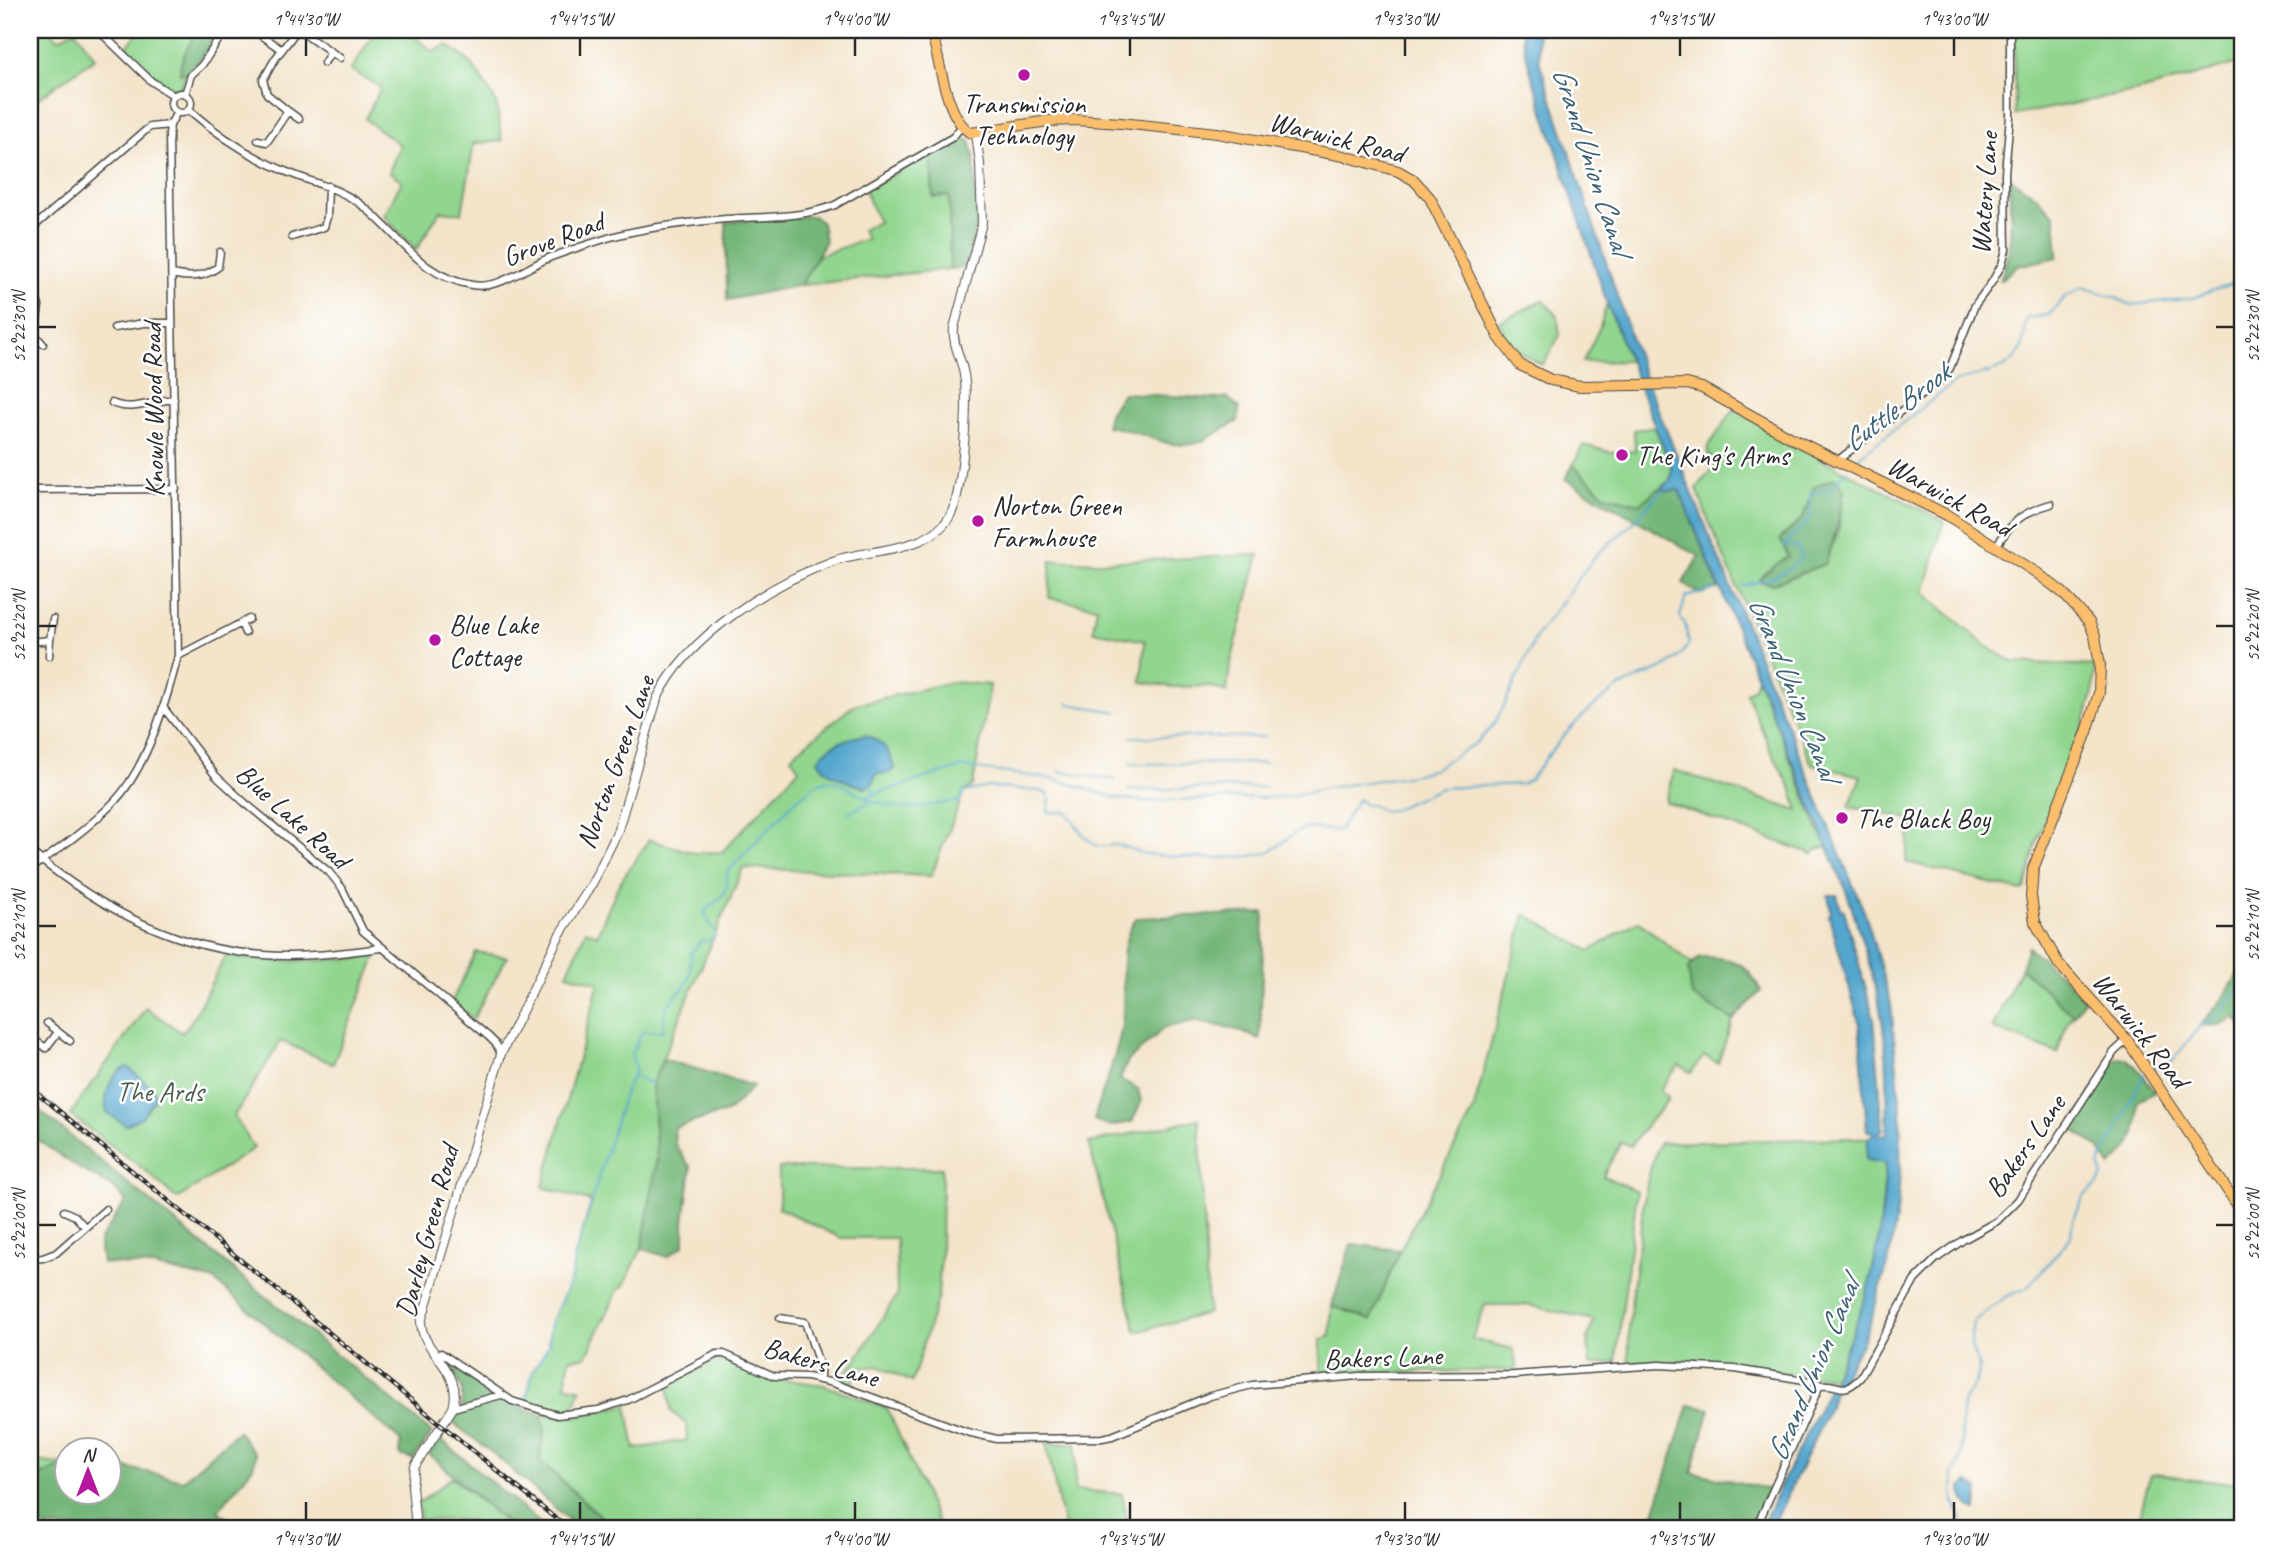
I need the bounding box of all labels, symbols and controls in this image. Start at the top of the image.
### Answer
text: 1°44'30"W [274,8,341,30]
text: 1°44'15"W [548,8,615,30]
text: 1°44'00"W [823,8,890,30]
text: 1°43'45"W [1098,8,1165,30]
text: 1°43'30"W [1373,8,1440,30]
text: 1°43'15"W [1648,8,1715,30]
text: 1°43'00"W [1922,8,1989,30]
water label: Grand Union Canal [1544,62,1643,267]
marker: Transmission Technology [1016,67,1032,83]
place label: Transmission Technology [963,86,1087,153]
street label: Warwick Road [1266,103,1412,172]
street label: Watery Lane [1962,129,2006,255]
street label: Grove Road [497,202,612,274]
text: 52°22'30"N [8,288,30,362]
text: 52°22'30"N [2242,288,2264,362]
street label: Knowle Wood Road [134,319,172,498]
water label: Cuttle Brook [1834,351,1962,460]
place label: The King's Arms [1636,438,1791,473]
marker: The King's Arms [1614,447,1630,463]
street label: Warwick Road [1881,447,2022,547]
place label: Norton Green Farmhouse [992,488,1122,555]
marker: Norton Green Farmhouse [970,513,986,529]
text: 52°22'20"N [8,587,30,661]
text: 52°22'20"N [2242,587,2264,661]
water label: Grand Union Canal [1740,591,1852,794]
place label: Blue Lake Cottage [449,607,539,674]
marker: Blue Lake Cottage [427,632,443,648]
street label: Norton Green Lane [568,669,663,853]
street label: Blue Lake Road [229,756,360,879]
place label: The Black Boy [1856,801,1992,836]
marker: The Black Boy [1834,810,1850,826]
text: 52°22'10"N [8,887,30,961]
text: 52°22'10"N [2242,887,2264,961]
street label: Warwick Road [2085,965,2200,1098]
park label: The Ards [117,1074,206,1109]
street label: Bakers Lane [1977,1086,2074,1204]
street label: Darley Green Road [387,1137,468,1321]
text: 52°22'00"N [8,1186,30,1260]
text: 52°22'00"N [2242,1186,2264,1260]
water label: Grand Union Canal [1758,1264,1872,1467]
street label: Bakers Lane [760,1329,884,1396]
street label: Bakers Lane [1324,1337,1444,1377]
north arrow [52,1436,122,1506]
text: N [82,1443,97,1467]
text: 1°44'30"W [274,1528,341,1550]
text: 1°44'15"W [548,1528,615,1550]
text: 1°44'00"W [823,1528,890,1550]
text: 1°43'45"W [1098,1528,1165,1550]
text: 1°43'30"W [1373,1528,1440,1550]
text: 1°43'15"W [1648,1528,1715,1550]
text: 1°43'00"W [1922,1528,1989,1550]

